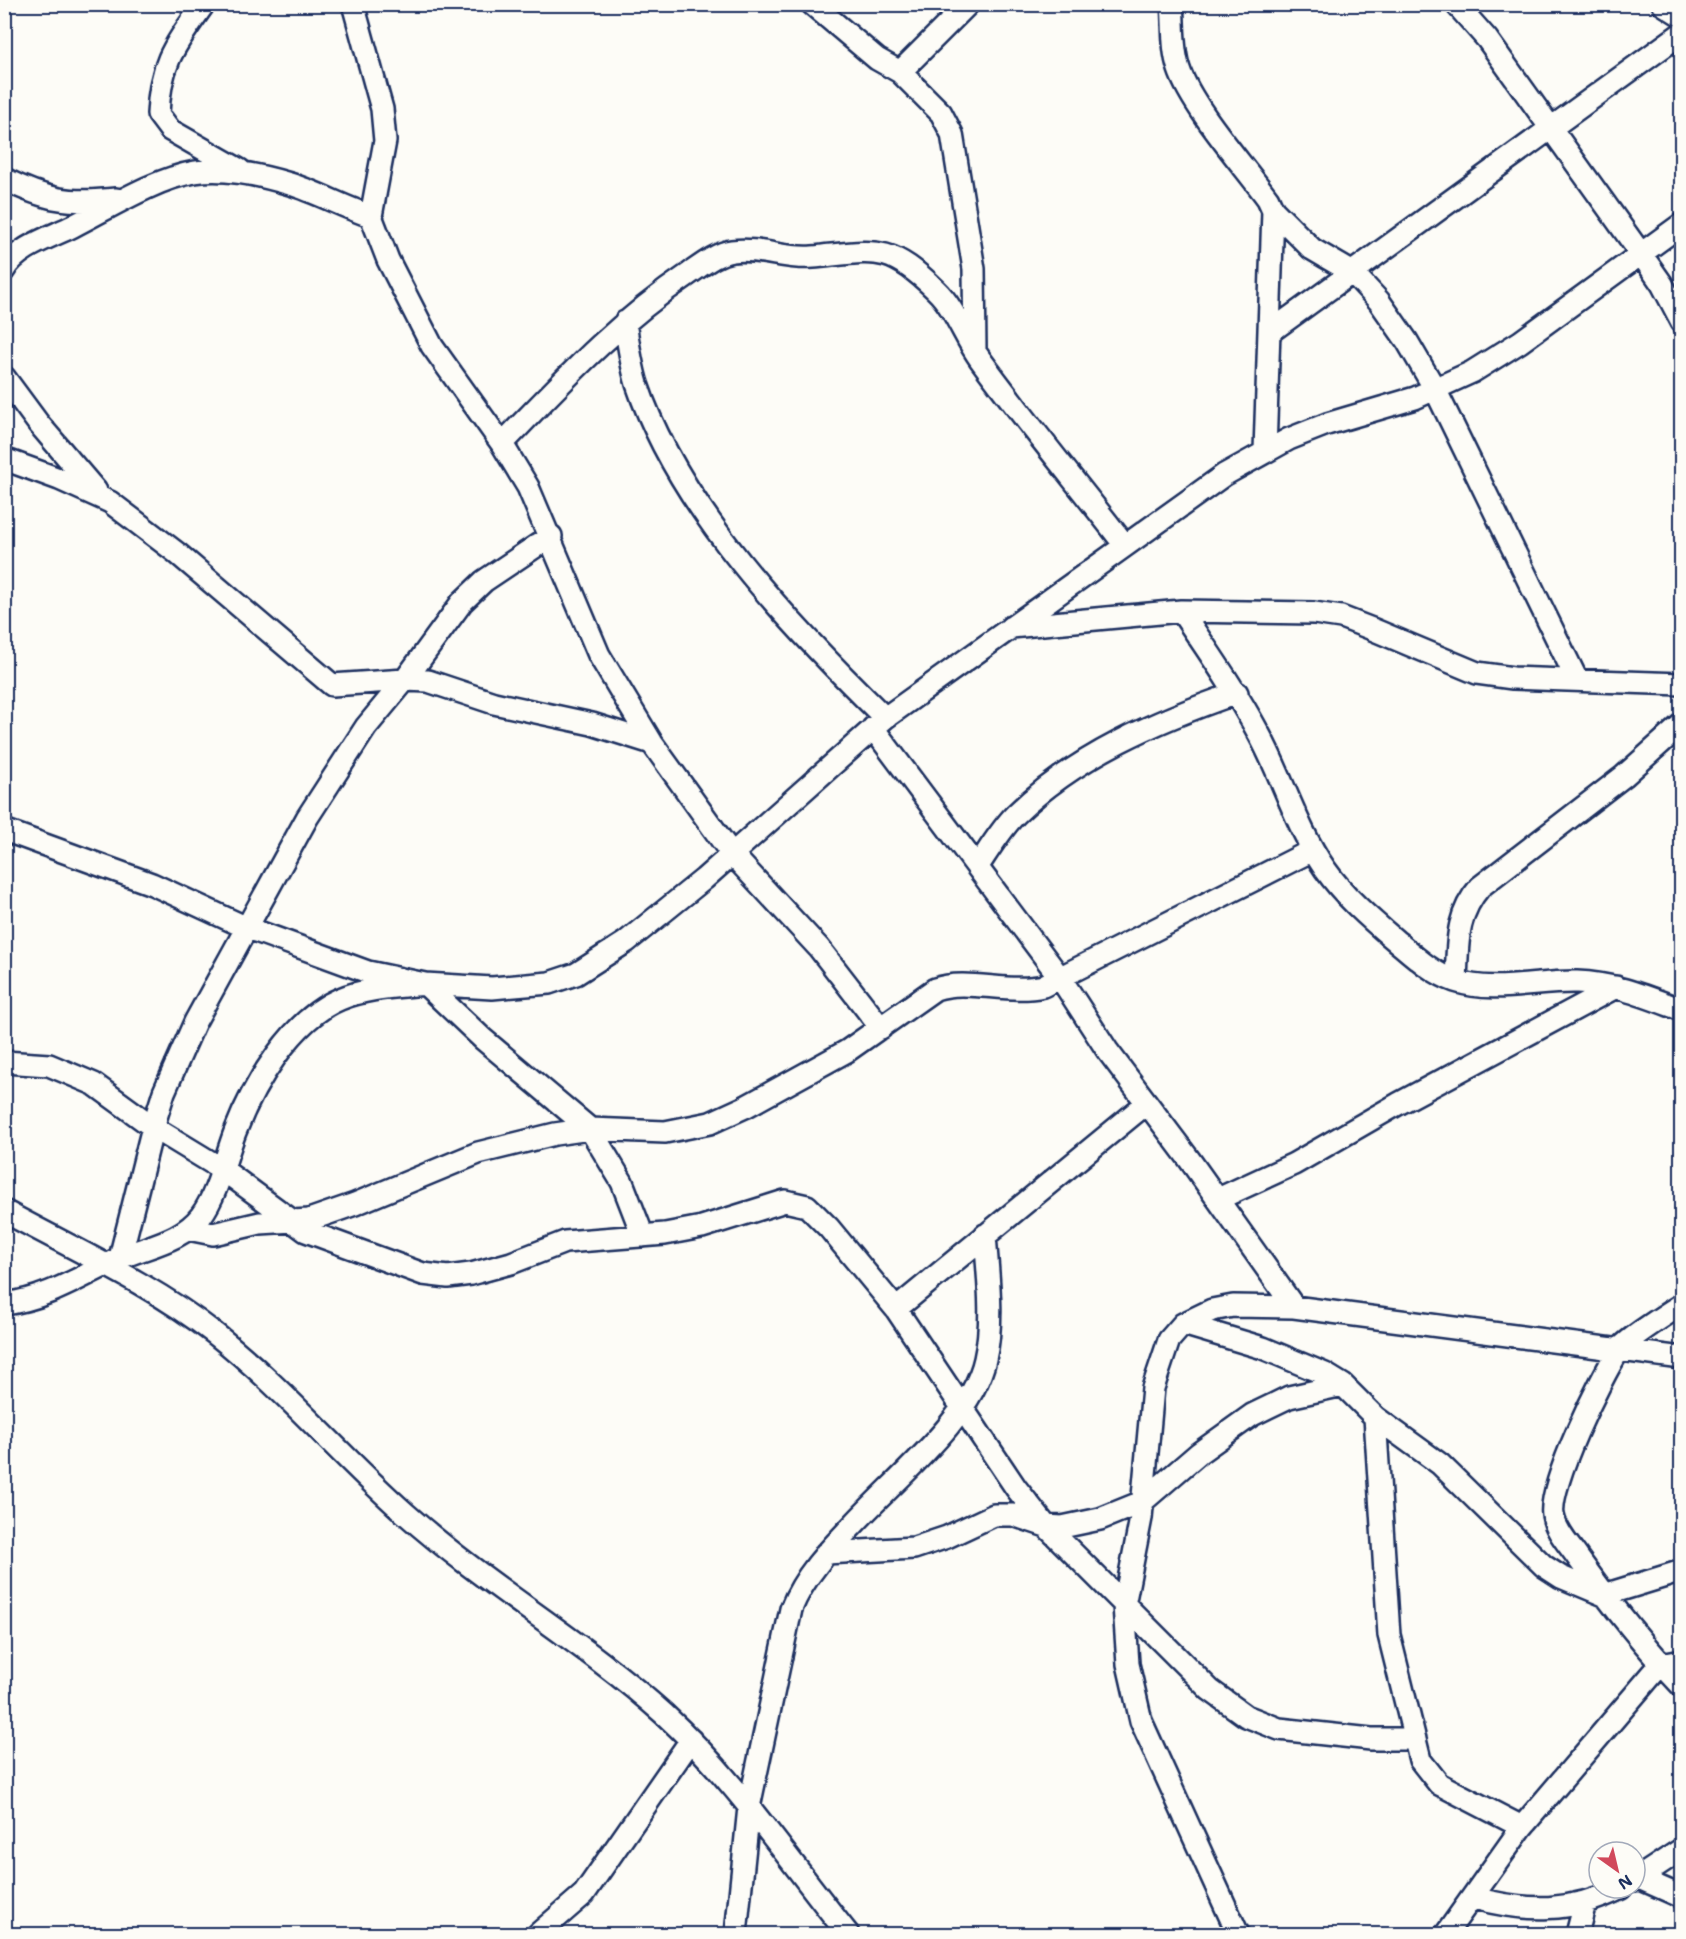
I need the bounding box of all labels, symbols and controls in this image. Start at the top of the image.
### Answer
north arrow [1587,1840,1647,1900]
text: N [1614,1870,1636,1894]

